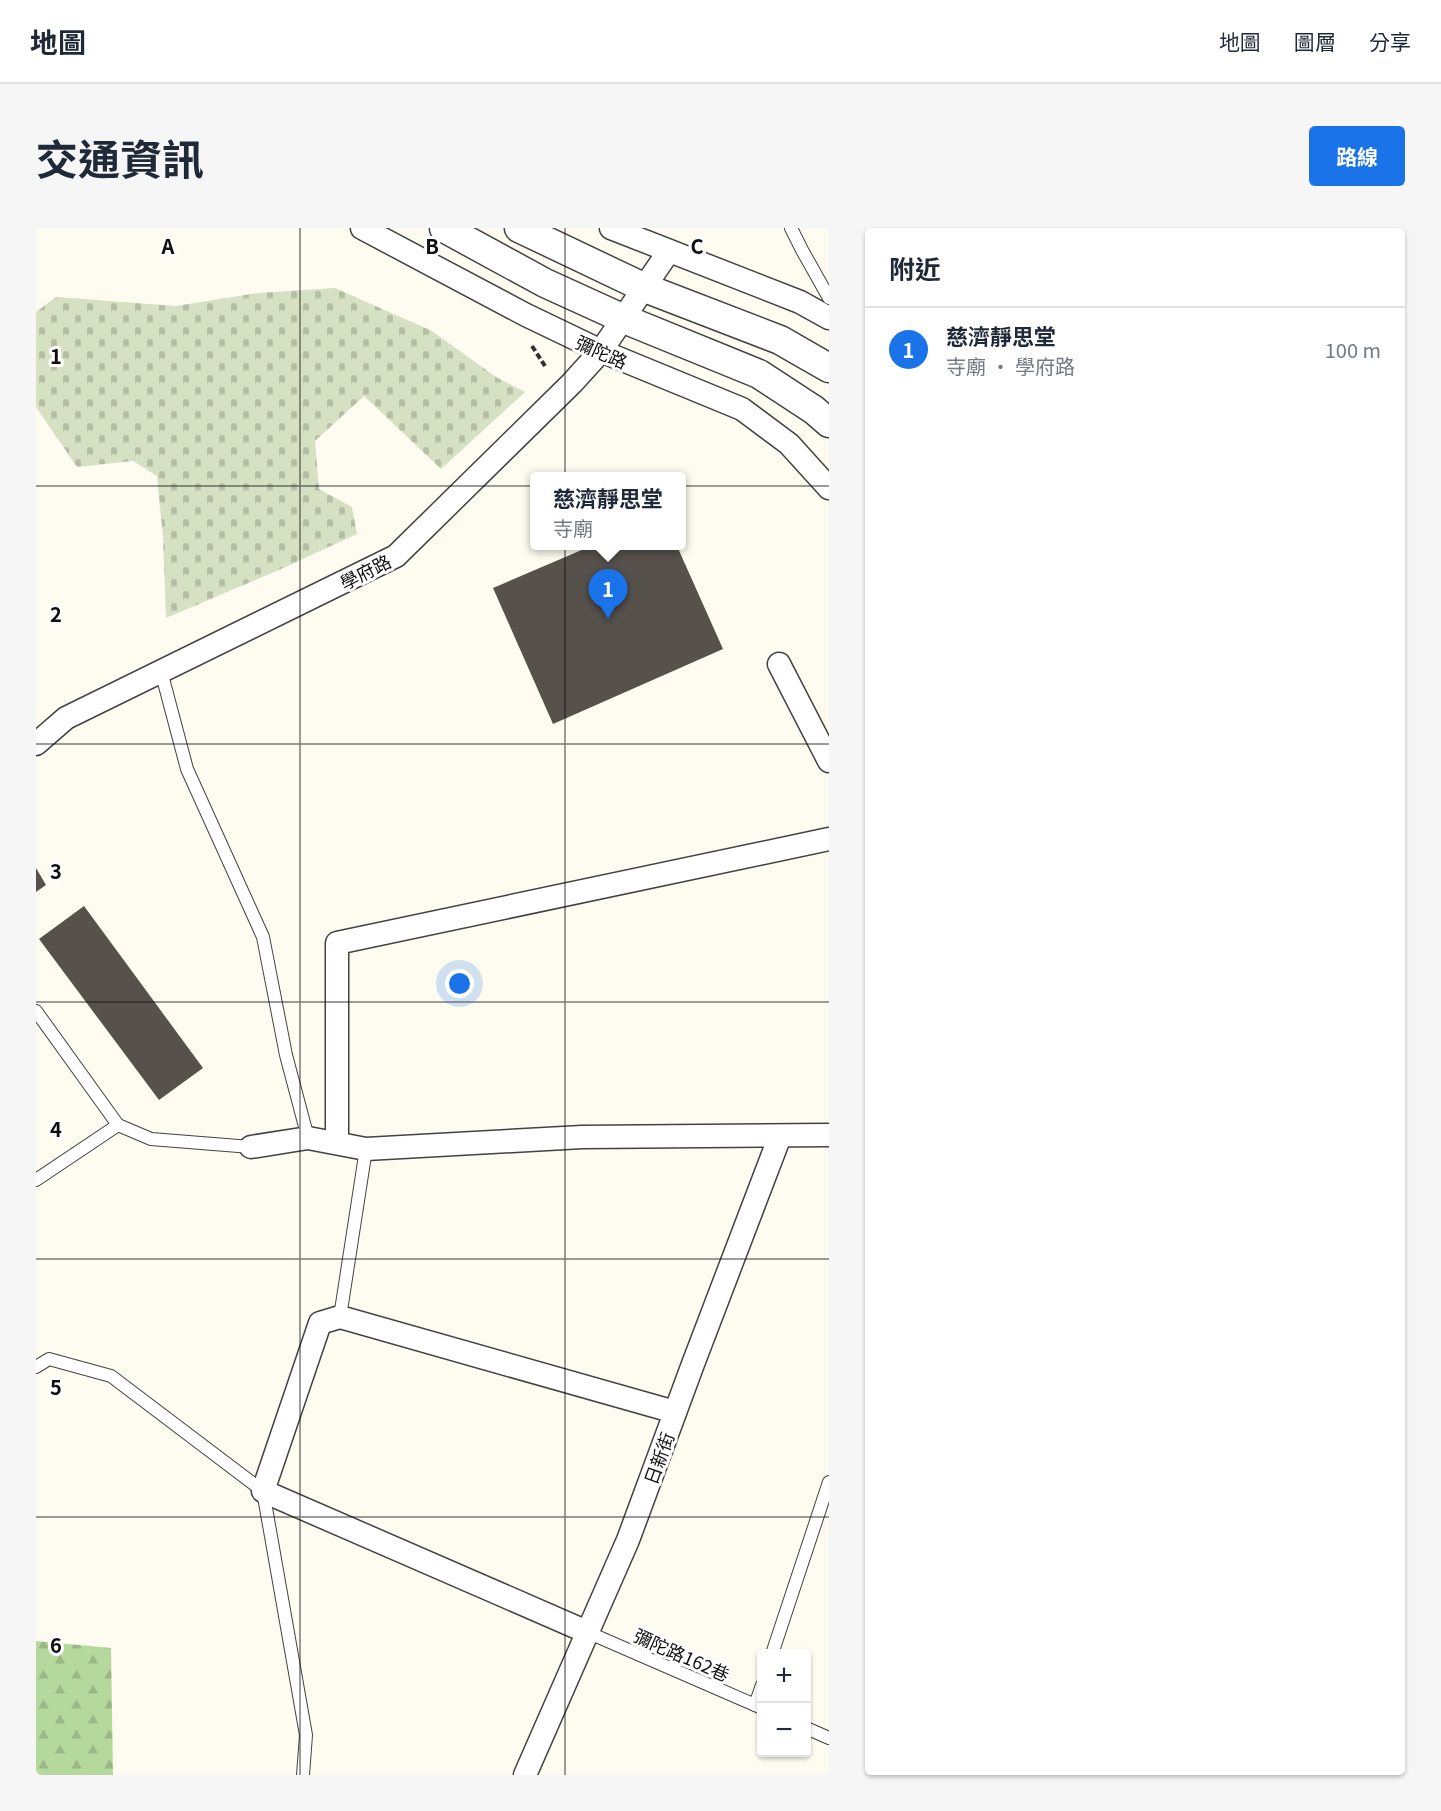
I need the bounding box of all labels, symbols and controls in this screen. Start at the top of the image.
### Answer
text: 地圖 [30,21,86,61]
text: 地圖 [1219,26,1261,56]
text: 圖層 [1294,26,1336,56]
text: 分享 [1369,26,1411,56]
text: 交通資訊 [36,126,204,187]
button: 路線 [1309,126,1405,186]
text: A [161,231,175,260]
text: B [425,231,439,260]
text: C [690,231,704,260]
text: 附近 [889,249,941,286]
text: 慈濟靜思堂 [946,319,1056,351]
street label: 彌陀路 [572,328,632,374]
text: 1 [903,335,914,364]
text: 100 m [1325,335,1381,364]
text: 1 [50,341,62,370]
text: 寺廟 · 學府路 [946,351,1075,380]
popup [530,472,686,550]
text: 慈濟靜思堂 [553,481,663,513]
text: 寺廟 [553,513,593,542]
street label: 學府路 [335,547,395,595]
pin: 1 [588,570,628,619]
text: 2 [50,599,62,628]
text: 3 [50,856,62,885]
your location [445,969,474,998]
text: 4 [50,1114,62,1143]
text: 5 [50,1372,62,1401]
street label: 日新街 [637,1428,679,1488]
street label: 彌陀路162巷 [630,1621,734,1687]
text: 6 [50,1630,62,1659]
map controls [757,1649,811,1757]
button: + [757,1649,811,1703]
button: − [757,1703,811,1757]

